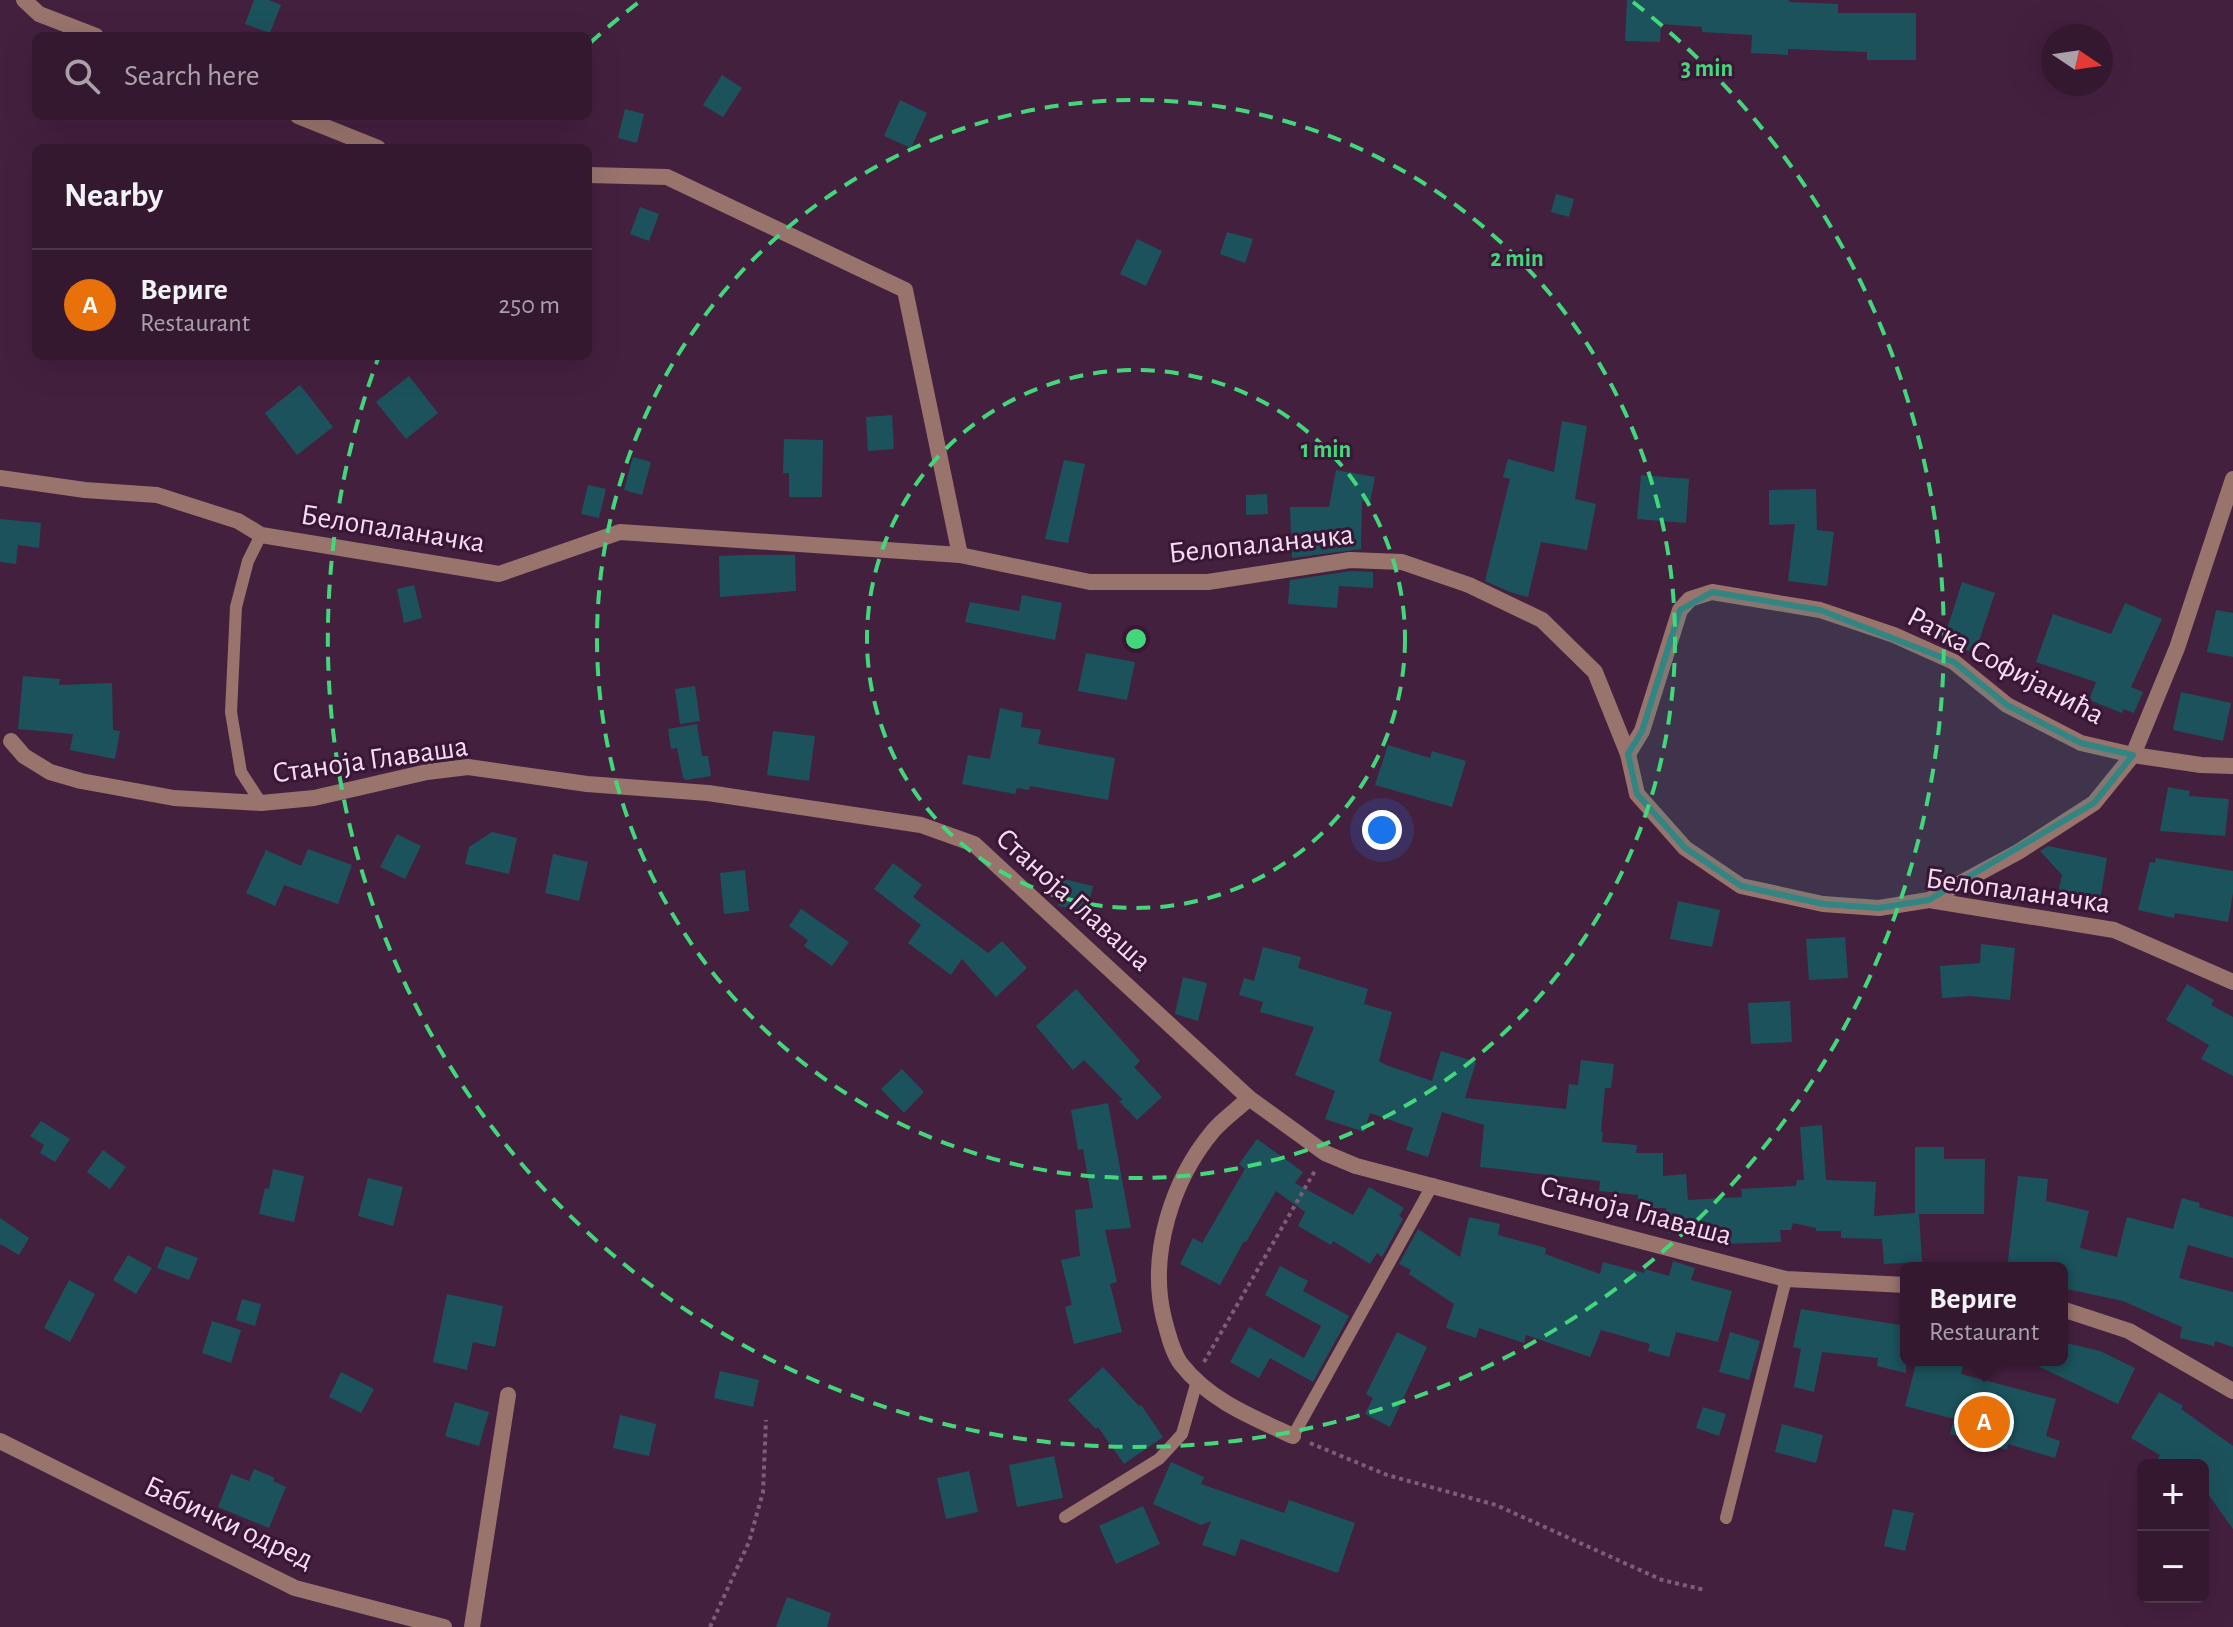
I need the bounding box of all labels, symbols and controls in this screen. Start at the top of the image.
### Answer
north arrow [2041,24,2113,96]
search box [32,32,592,120]
icon: search [60,54,104,98]
text: 3 min [1681,57,1733,81]
text: Search here [124,61,260,91]
text: Nearby [64,179,163,213]
text: 2 min [1490,247,1544,271]
text: Вериге [140,275,228,305]
text: A [82,292,98,318]
text: 250 m [498,292,560,318]
text: Restaurant [140,310,250,336]
text: 1 min [1301,438,1351,462]
street label: Белопаланачка [299,500,487,558]
street label: Белопаланачка [1167,519,1355,569]
street label: Ратка Софијанића [1902,601,2109,730]
centre of rings [1122,625,1150,653]
street label: Станоја Главаша [270,731,470,789]
your location [1362,810,1402,850]
street label: Станоја Главаша [990,823,1157,977]
street label: Белопаланачка [1924,863,2112,919]
street label: Станоја Главаша [1537,1171,1735,1251]
popup [1900,1262,2068,1366]
text: Вериге [1929,1284,2017,1314]
text: Restaurant [1929,1319,2039,1345]
pin: A [1958,1392,2010,1452]
map controls [2137,1459,2209,1603]
button: + [2137,1459,2209,1531]
street label: Бабички одред [139,1471,318,1575]
button: − [2137,1531,2209,1603]

